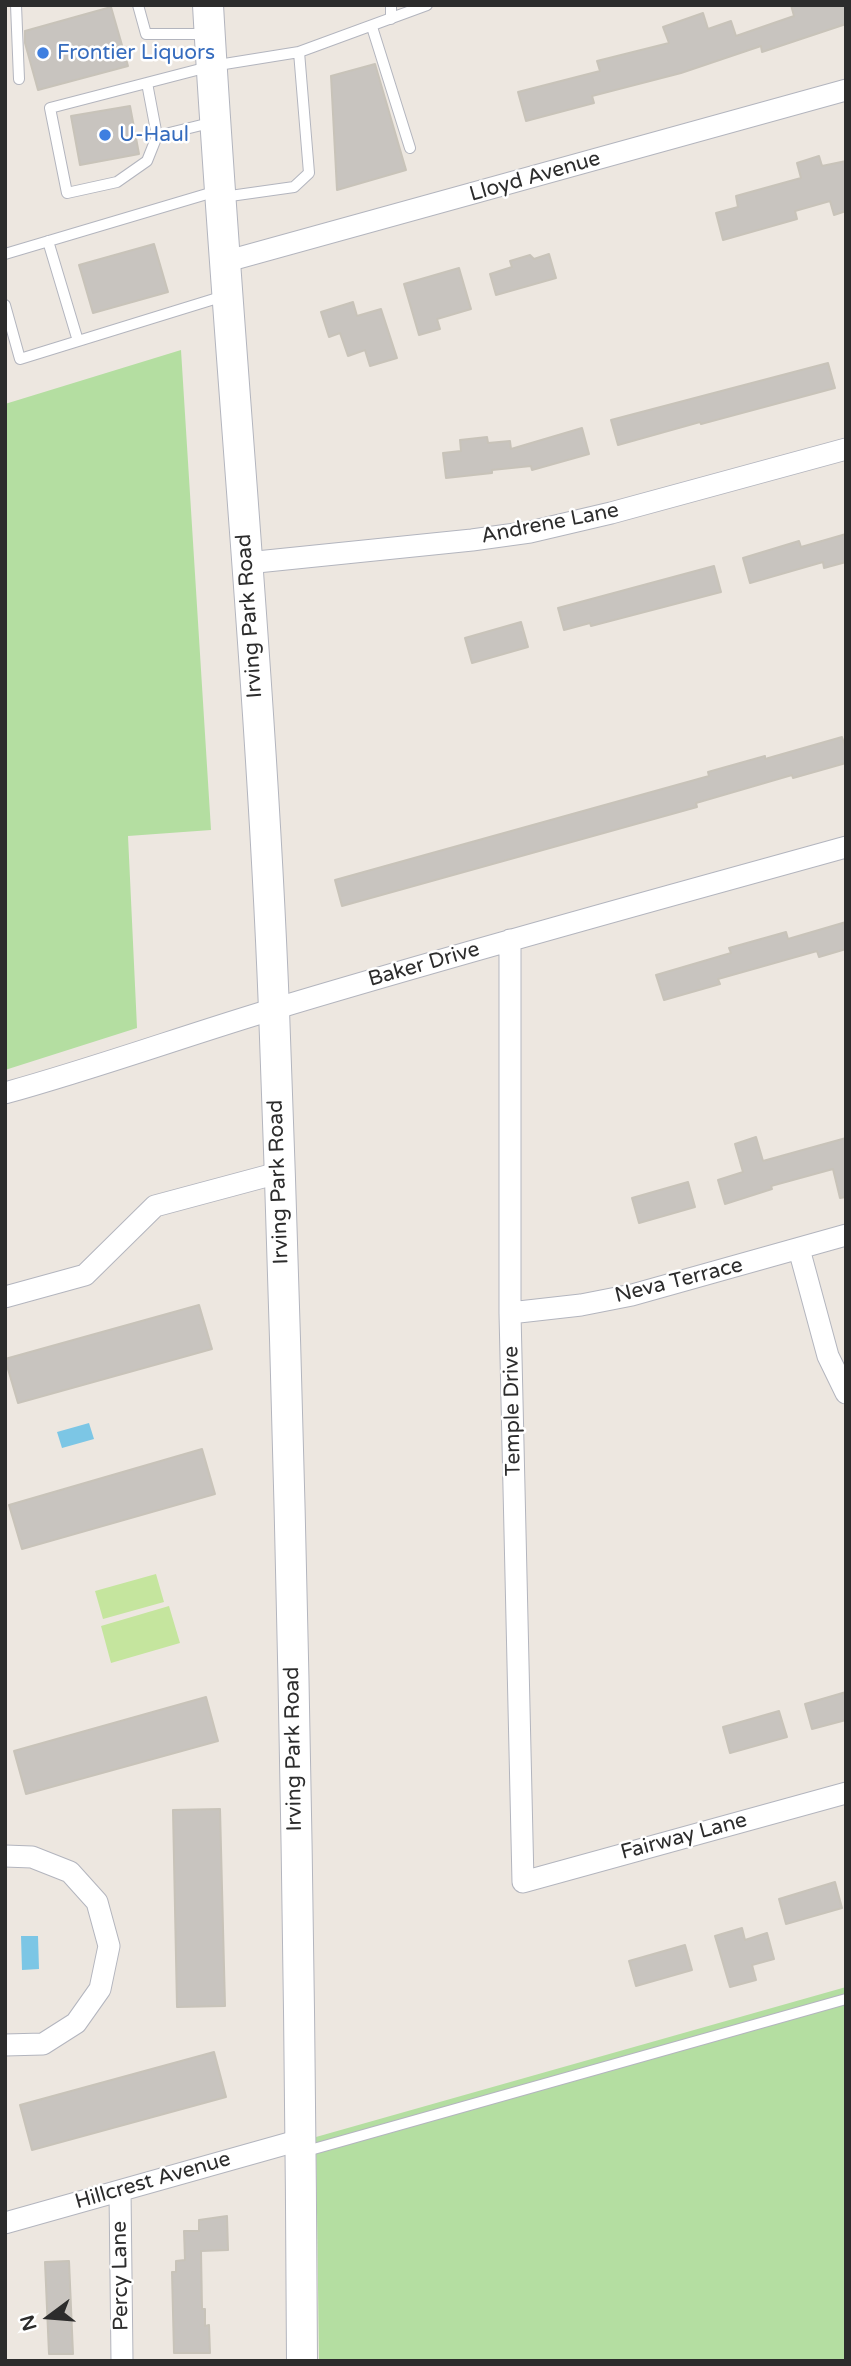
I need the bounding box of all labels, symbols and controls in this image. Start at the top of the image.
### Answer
place label: Frontier Liquors [57,40,215,66]
marker: Frontier Liquors [35,45,51,61]
place label: U-Haul [119,122,189,148]
marker: U-Haul [97,127,113,143]
street label: Lloyd Avenue [467,146,603,208]
street label: Andrene Lane [479,498,621,550]
street label: Irving Park Road [232,533,268,699]
street label: Baker Drive [365,937,483,993]
street label: Irving Park Road [264,1099,294,1265]
street label: Neva Terrace [612,1253,746,1309]
street label: Temple Drive [499,1346,527,1476]
street label: Irving Park Road [280,1666,308,1832]
street label: Fairway Lane [618,1808,750,1866]
street label: Hillcrest Avenue [72,2147,234,2215]
street label: Percy Lane [107,2221,135,2331]
north arrow [14,2282,84,2352]
text: N [16,2312,41,2333]

